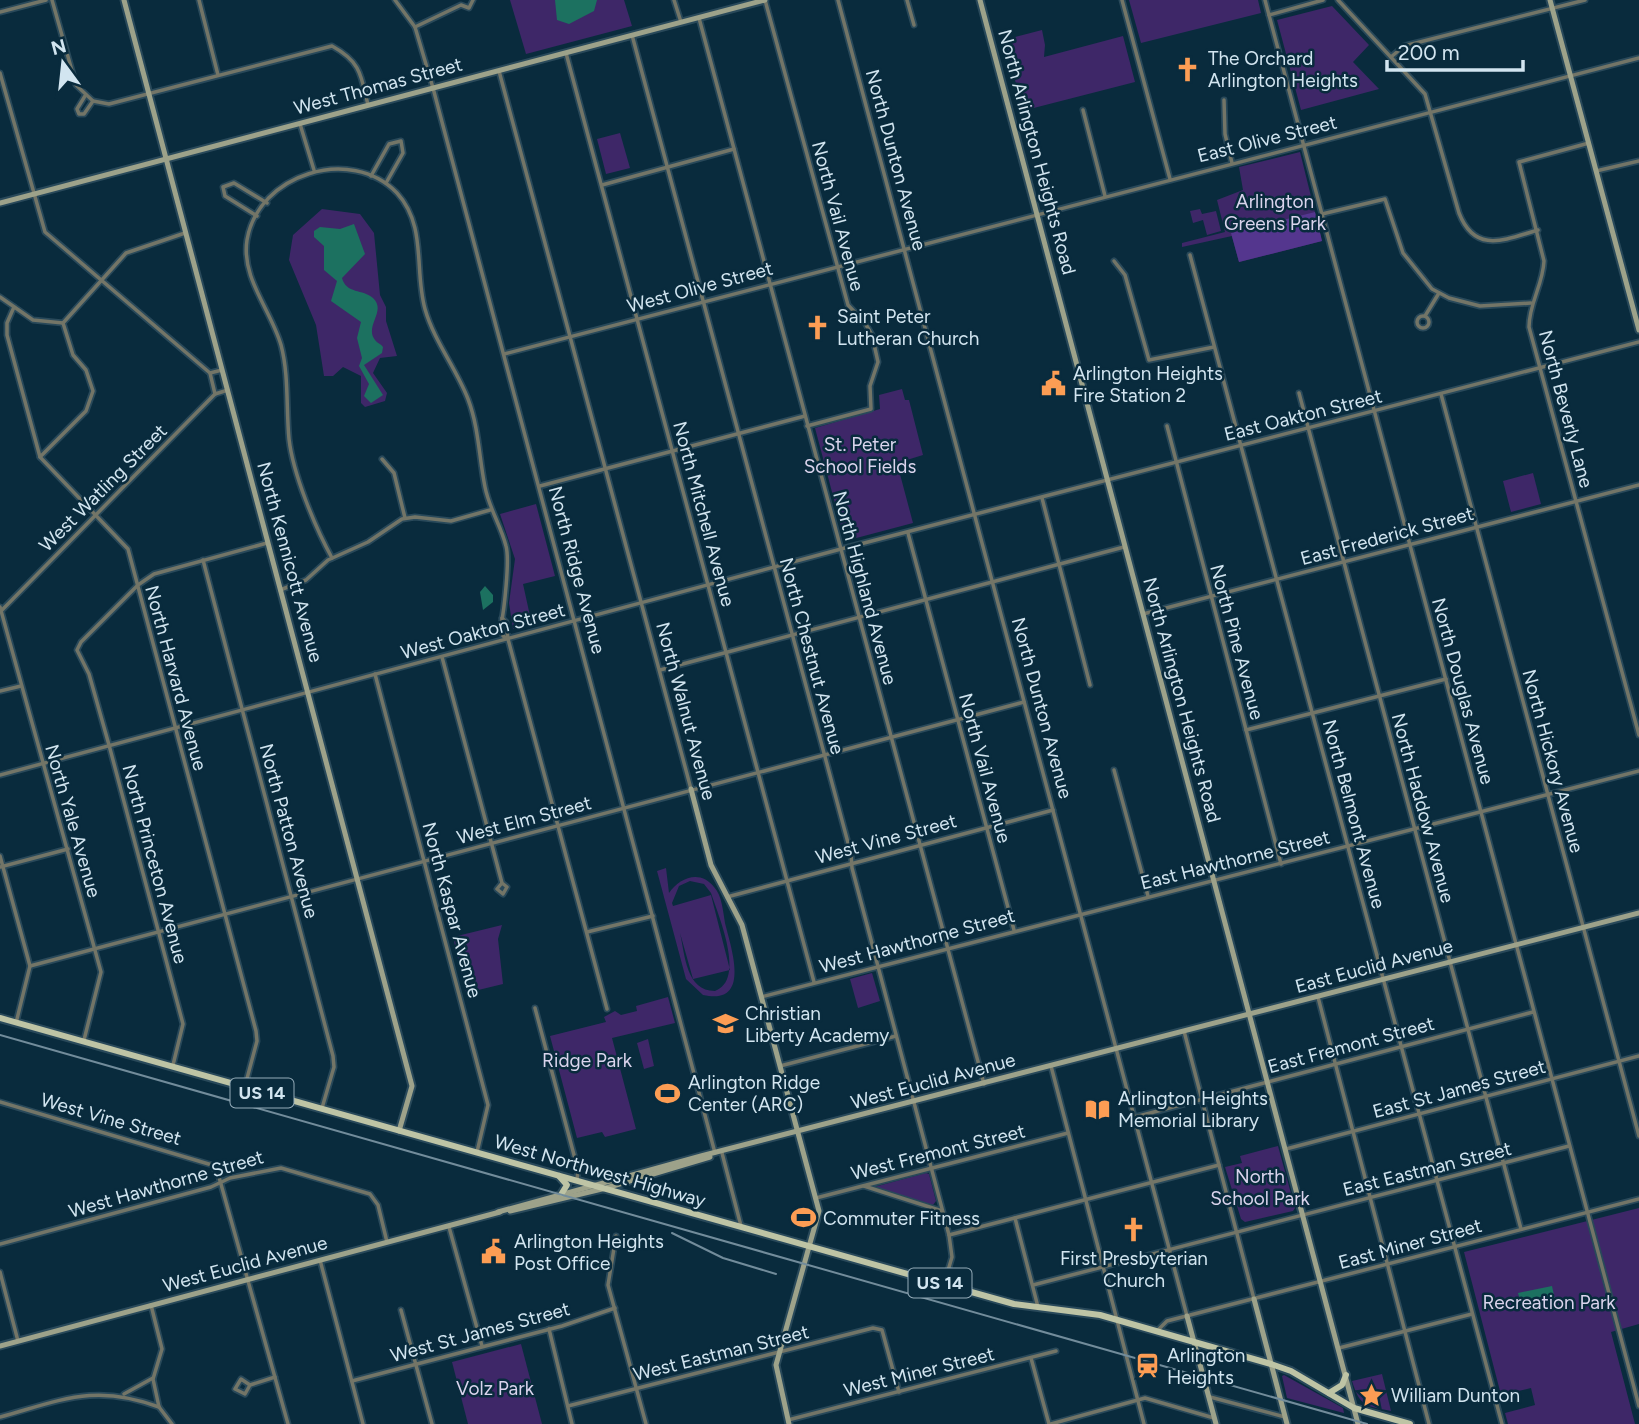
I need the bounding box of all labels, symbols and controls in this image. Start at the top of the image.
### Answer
street label: North Arlington Heights Road [993,27,1081,277]
north arrow [28,28,98,98]
scale bar [1387,28,1524,72]
text: N [49,34,69,60]
text: 200 m [1398,40,1460,65]
place label: The Orchard Arlington Heights [1208,47,1358,92]
street label: West Thomas Street [291,52,465,120]
church icon: The Orchard Arlington Heights [1174,55,1202,83]
street label: North Dunton Avenue [861,67,931,253]
street label: East Olive Street [1195,111,1339,167]
street label: North Vail Avenue [807,139,869,293]
park label: Arlington Greens Park [1224,190,1327,235]
street label: West Olive Street [625,257,775,317]
place label: Saint Peter Lutheran Church [837,305,979,350]
church icon: Saint Peter Lutheran Church [803,313,831,341]
street label: North Beverly Lane [1534,328,1598,490]
place label: Arlington Heights Fire Station 2 [1073,362,1223,407]
public building icon: Arlington Heights Fire Station 2 [1039,370,1067,398]
street label: East Oakton Street [1222,384,1384,446]
street label: West Watling Street [34,419,172,557]
street label: North Mitchell Avenue [668,419,740,609]
park label: St. Peter School Fields [804,433,917,478]
street label: North Kennicott Avenue [252,459,328,665]
street label: North Ridge Avenue [544,484,610,656]
street label: North Highland Avenue [828,489,902,687]
street label: East Frederick Street [1298,502,1476,570]
street label: North Chestnut Avenue [775,555,849,757]
street label: North Pine Avenue [1205,562,1269,722]
street label: North Arlington Heights Road [1138,575,1226,825]
street label: North Harvard Avenue [140,583,212,773]
street label: North Douglas Avenue [1427,595,1499,787]
street label: West Oakton Street [398,598,568,664]
street label: North Dunton Avenue [1007,615,1077,801]
street label: North Walnut Avenue [651,619,721,803]
street label: North Hickory Avenue [1517,667,1589,855]
street label: North Vail Avenue [954,691,1016,845]
street label: North Haddow Avenue [1387,711,1459,905]
street label: North Belmont Avenue [1318,717,1390,911]
street label: North Patton Avenue [255,741,323,921]
street label: North Yale Avenue [40,742,106,900]
street label: North Princeton Avenue [117,762,193,966]
street label: West Elm Street [454,791,594,849]
street label: West Vine Street [813,809,959,869]
street label: North Kaspar Avenue [417,820,487,1000]
street label: East Hawthorne Street [1138,825,1332,895]
street label: West Hawthorne Street [817,904,1017,978]
street label: East Euclid Avenue [1293,934,1455,998]
place label: Christian Liberty Academy [745,1002,889,1047]
school or university icon: Christian Liberty Academy [711,1010,739,1038]
street label: East Fremont Street [1265,1012,1437,1078]
street label: West Euclid Avenue [848,1048,1018,1114]
park label: Ridge Park [542,1049,633,1072]
street label: East St James Street [1370,1055,1548,1123]
place label: Arlington Ridge Center (ARC) [688,1071,820,1116]
road number: US 14 [230,1078,294,1108]
sports icon: Arlington Ridge Center (ARC) [654,1079,682,1107]
place label: Arlington Heights Memorial Library [1118,1087,1268,1132]
street label: West Vine Street [38,1088,184,1150]
library icon: Arlington Heights Memorial Library [1084,1095,1112,1123]
street label: West Fremont Street [849,1119,1027,1185]
street label: West Northwest Highway [492,1130,708,1212]
street label: East Eastman Street [1340,1137,1514,1201]
street label: West Hawthorne Street [66,1145,266,1223]
park label: North School Park [1210,1165,1311,1210]
sports icon: Commuter Fitness [789,1204,817,1232]
place label: Commuter Fitness [823,1207,980,1230]
street label: East Miner Street [1336,1214,1484,1274]
church icon: First Presbyterian Church [1120,1216,1148,1244]
place label: Arlington Heights Post Office [514,1230,664,1275]
street label: West Euclid Avenue [160,1231,330,1297]
public building icon: Arlington Heights Post Office [480,1238,508,1266]
place label: First Presbyterian Church [1060,1247,1208,1292]
road number: US 14 [908,1268,972,1298]
park label: Recreation Park [1482,1291,1616,1314]
street label: West St James Street [388,1297,572,1367]
street label: West Eastman Street [631,1320,811,1386]
street label: West Miner Street [841,1342,997,1402]
place label: Arlington Heights [1167,1344,1245,1389]
station icon: Arlington Heights [1133,1352,1161,1380]
park label: Volz Park [456,1377,535,1400]
place icon: William Dunton [1357,1381,1385,1409]
place label: William Dunton [1391,1384,1520,1407]

